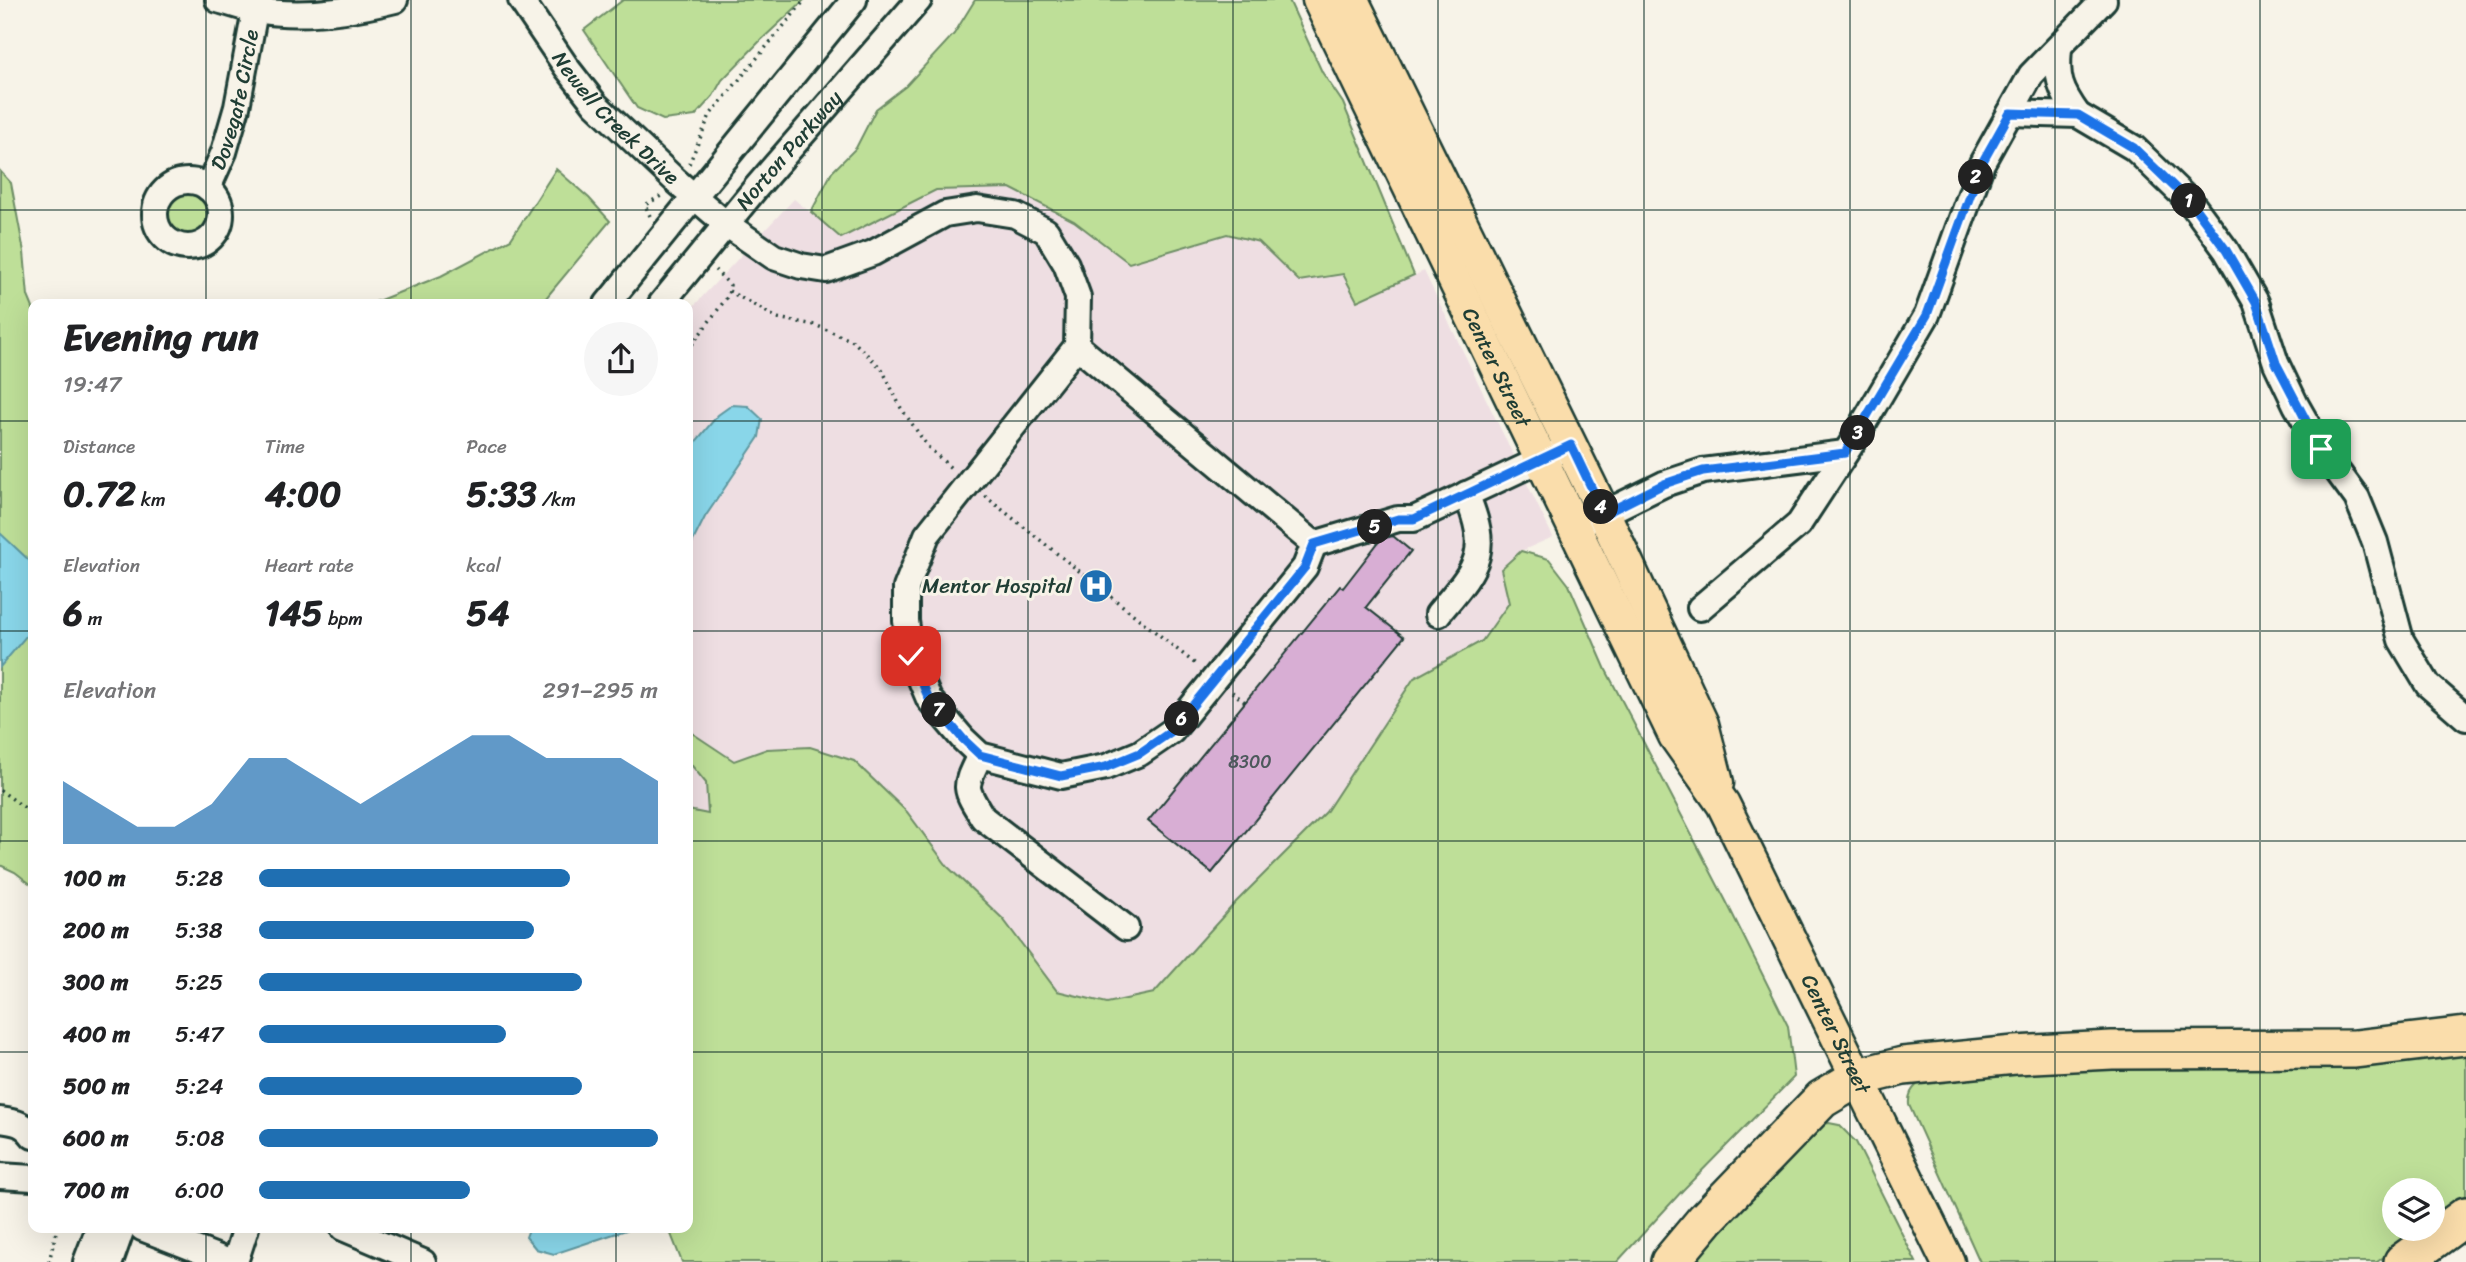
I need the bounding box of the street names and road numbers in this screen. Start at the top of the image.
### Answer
street label: Dovegate Circle [199,26,270,176]
street label: Newell Creek Drive [542,43,689,195]
street label: Norton Parkway [726,81,852,219]
street label: Center Street [1451,301,1543,435]
street label: Center Street [1790,967,1882,1102]

